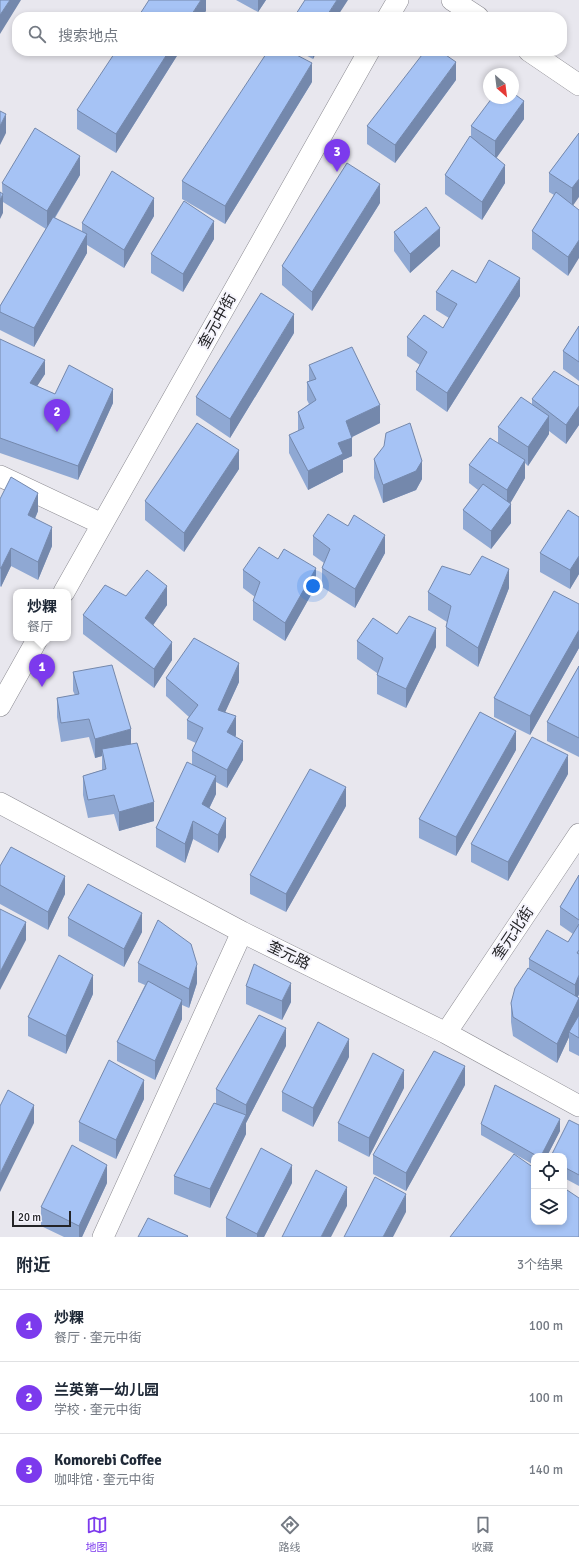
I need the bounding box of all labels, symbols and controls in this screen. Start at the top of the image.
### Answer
search box [12,12,567,56]
icon: search [26,23,48,45]
text: 搜索地点 [58,27,118,45]
north arrow [483,68,519,104]
pin: 3 [324,139,350,172]
street label: 奎元中街 [195,290,239,352]
pin: 2 [44,399,70,432]
your location [303,576,323,596]
popup [13,589,71,641]
text: 炒粿 [27,598,57,616]
text: 餐厅 [27,619,53,635]
pin: 1 [29,654,55,687]
street label: 奎元北街 [489,903,537,963]
street label: 奎元路 [265,937,313,973]
map controls [531,1153,567,1225]
button: locate [531,1153,567,1189]
button: layers [531,1189,567,1225]
scale bar [12,1209,71,1228]
text: 20 m [18,1211,41,1224]
text: 附近 [16,1255,50,1276]
text: 3个结果 [517,1257,563,1273]
text: 炒粿 [54,1309,84,1327]
text: 1 [25,1318,33,1334]
text: 100 m [529,1318,563,1334]
text: 餐厅 · 奎元中街 [54,1330,142,1346]
text: 兰英第一幼儿园 [54,1381,159,1399]
text: 2 [25,1390,33,1406]
text: 100 m [529,1390,563,1406]
text: 学校 · 奎元中街 [54,1402,142,1418]
text: Komorebi Coffee [54,1451,162,1469]
text: 3 [25,1462,33,1478]
text: 140 m [529,1462,563,1478]
text: 咖啡馆 · 奎元中街 [54,1472,155,1488]
tab: 地图 [86,1514,108,1554]
tab: 路线 [279,1514,301,1554]
tab: 收藏 [472,1514,494,1554]

